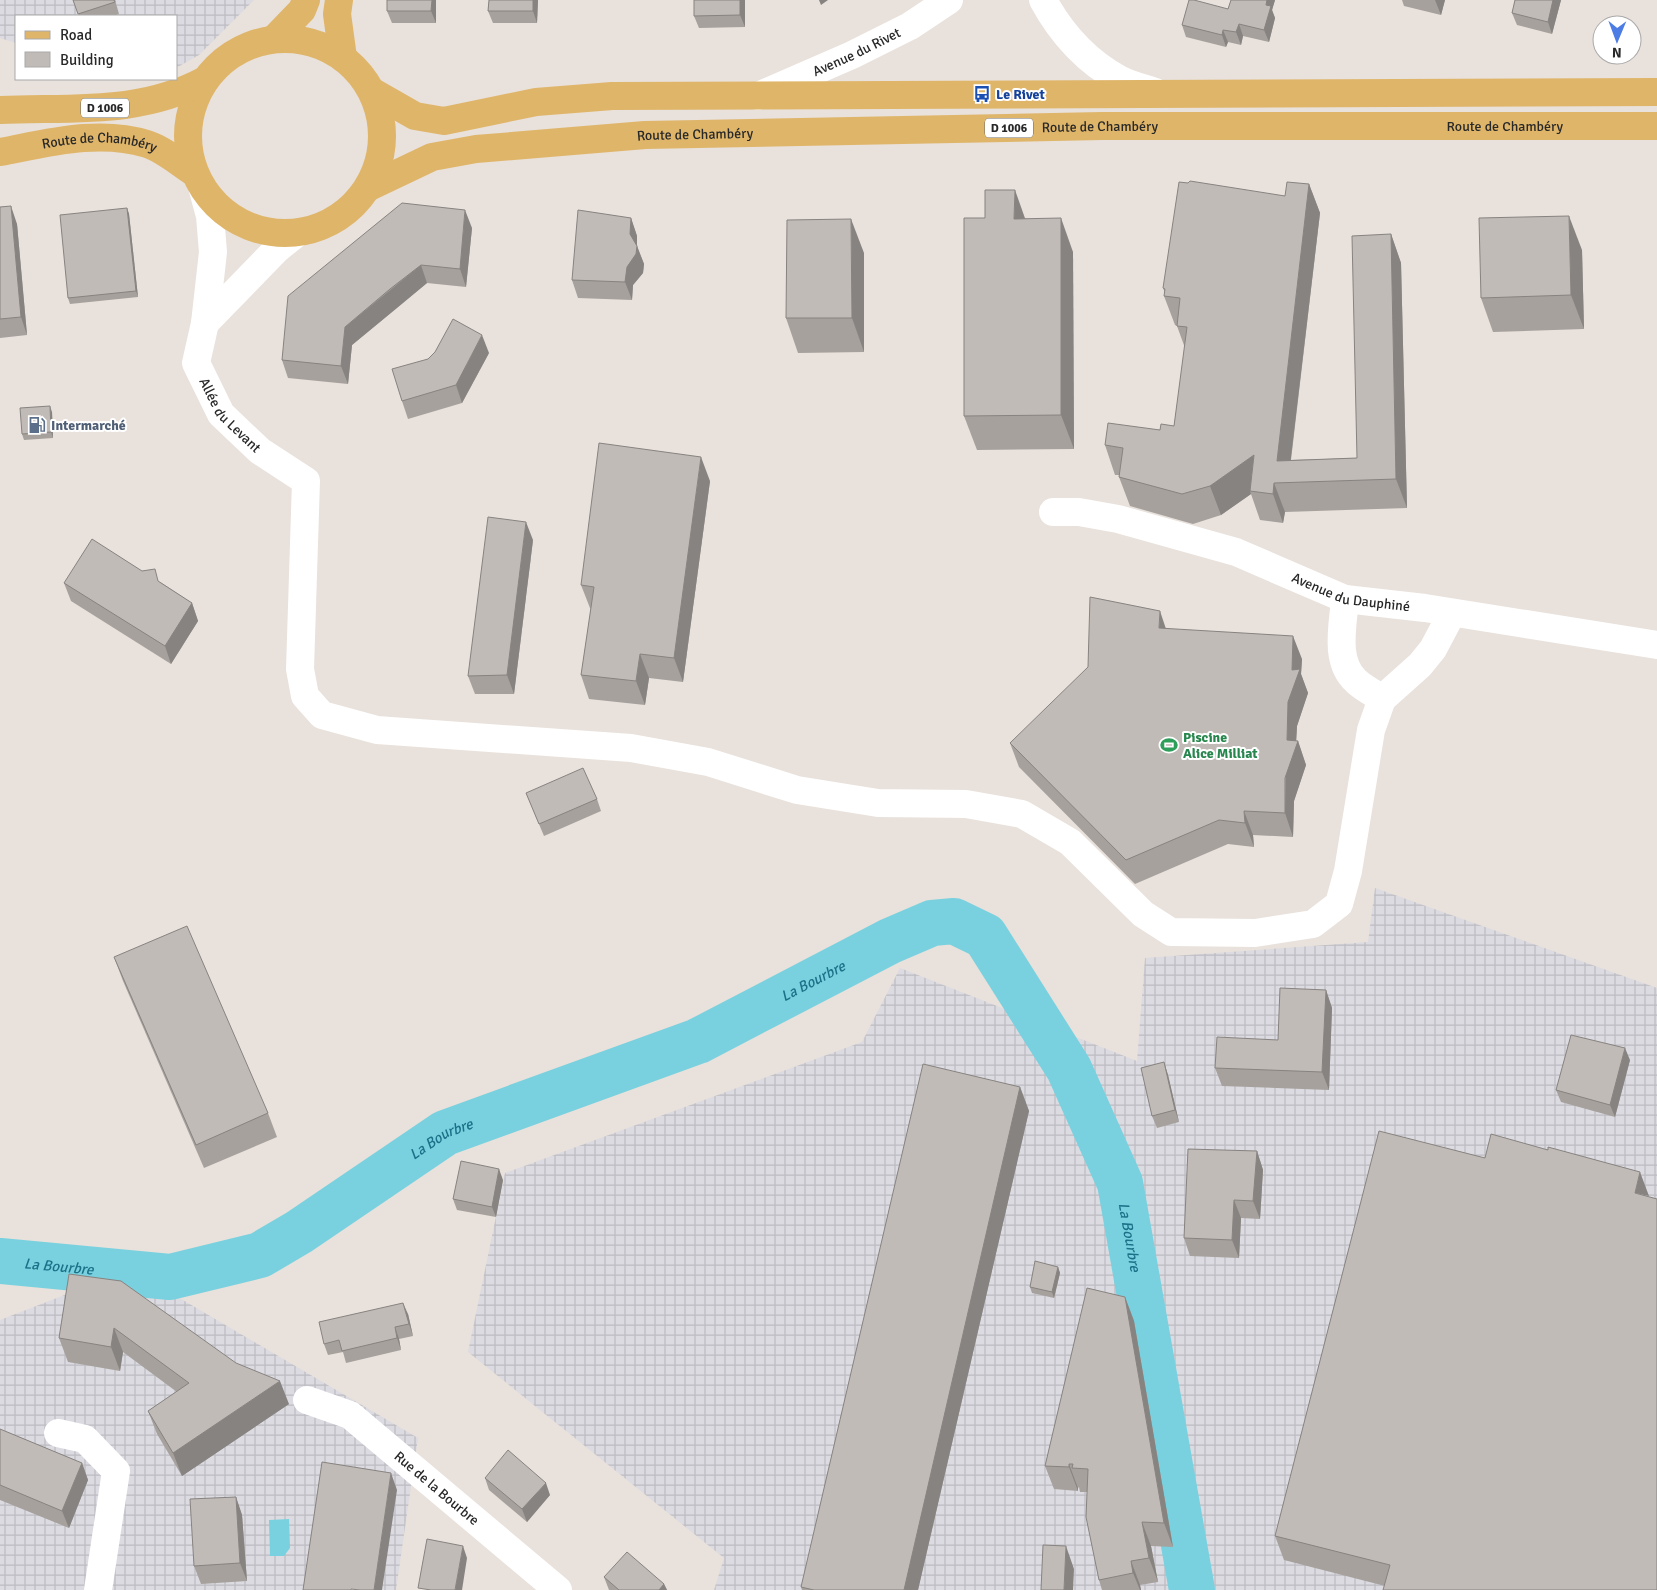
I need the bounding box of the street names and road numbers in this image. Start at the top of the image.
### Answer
street label: Avenue du Rivet [810,24,903,80]
road number: D 1006 [81,99,129,118]
street label: Route de Chambéry [1041,117,1159,136]
street label: Route de Chambéry [1447,118,1564,135]
road number: D 1006 [985,119,1033,138]
street label: Route de Chambéry [636,124,754,144]
street label: Route de Chambéry [40,129,160,156]
street label: Allée du Levant [196,375,265,456]
street label: Avenue du Dauphiné [1289,569,1411,615]
street label: Rue de la Bourbre [391,1448,483,1529]

